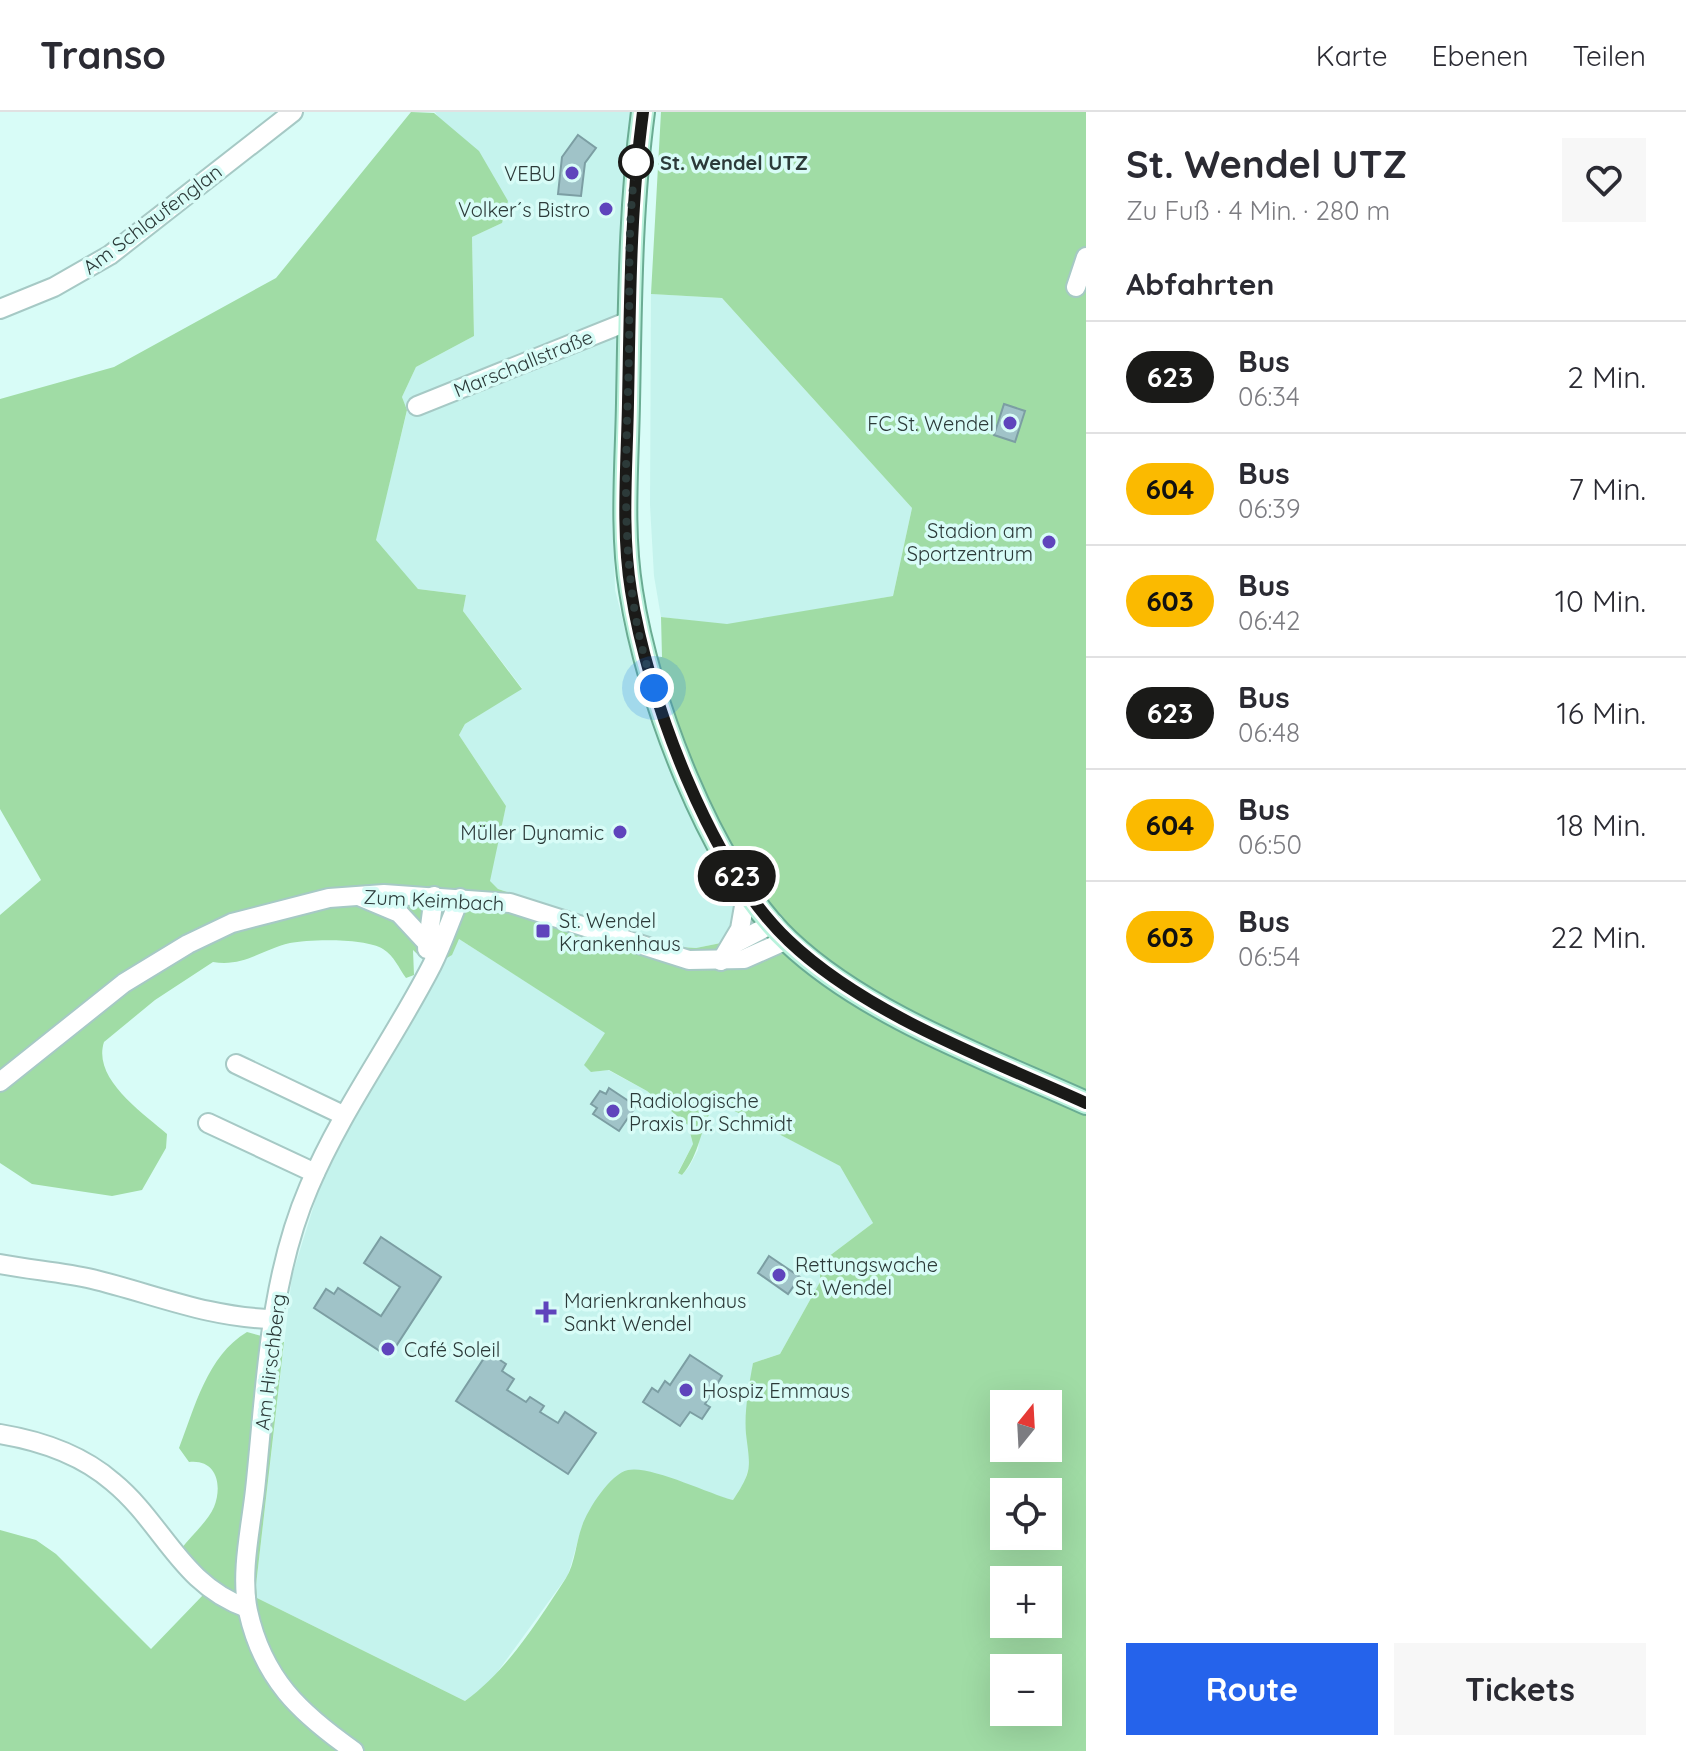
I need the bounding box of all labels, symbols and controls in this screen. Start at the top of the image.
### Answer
text: Transo [40,31,166,79]
text: Karte [1316,38,1388,73]
text: Ebenen [1432,38,1528,73]
text: Teilen [1572,38,1646,73]
button: heart [1562,138,1646,222]
text: St. Wendel UTZ [1126,140,1407,188]
marker: St. Wendel UTZ [619,145,653,179]
place label: St. Wendel UTZ [660,150,808,175]
street label: Am Schlaufenglan [78,159,226,279]
place label: VEBU [504,161,556,186]
marker: VEBU [563,164,581,182]
text: Zu Fuß · 4 Min. · 280 m [1126,194,1390,227]
place label: Volker´s Bistro [458,197,590,222]
marker: Volker´s Bistro [597,200,615,218]
text: Abfahrten [1126,265,1274,303]
street label: Marschallstraße [450,324,596,402]
text: Bus [1238,342,1290,380]
text: 2 Min. [1567,358,1646,396]
text: 623 [1147,359,1193,394]
text: 06:34 [1238,380,1300,413]
place label: FC St. Wendel [867,411,994,436]
marker: FC St. Wendel [1001,414,1019,432]
text: Bus [1238,454,1290,492]
text: 7 Min. [1568,470,1646,508]
text: 604 [1145,471,1195,506]
text: 06:39 [1238,492,1300,525]
place label: Stadion am Sportzentrum [907,518,1033,566]
marker: Stadion am Sportzentrum [1040,533,1058,551]
text: Bus [1238,566,1290,604]
text: 10 Min. [1555,582,1646,620]
text: 603 [1146,583,1194,618]
text: 06:42 [1238,604,1300,637]
your location [634,668,674,708]
text: Bus [1238,678,1290,716]
text: 16 Min. [1557,694,1646,732]
text: 623 [1147,695,1193,730]
text: 06:48 [1238,716,1300,749]
text: Bus [1238,790,1290,828]
text: 18 Min. [1557,806,1646,844]
text: 604 [1145,807,1195,842]
place label: Müller Dynamic [460,820,604,845]
marker: Müller Dynamic [611,823,629,841]
text: 06:50 [1238,828,1302,861]
line badge: 623 [691,850,783,902]
text: 623 [714,858,760,893]
street label: Zum Keimbach [363,884,505,916]
text: Bus [1238,902,1290,940]
place label: St. Wendel Krankenhaus [559,908,681,956]
text: 22 Min. [1551,918,1646,956]
text: 603 [1146,919,1194,954]
marker: St. Wendel Krankenhaus [534,922,552,940]
text: 06:54 [1238,940,1300,973]
place label: Radiologische Praxis Dr. Schmidt [629,1088,793,1136]
marker: Radiologische Praxis Dr. Schmidt [604,1102,622,1120]
place label: Rettungswache St. Wendel [795,1252,938,1300]
marker: Rettungswache St. Wendel [770,1266,788,1284]
place label: Marienkrankenhaus Sankt Wendel [564,1288,747,1336]
street label: Am Hirschberg [249,1292,291,1432]
marker: Marienkrankenhaus Sankt Wendel [535,1301,557,1323]
place label: Café Soleil [404,1337,500,1362]
marker: Café Soleil [379,1340,397,1358]
place label: Hospiz Emmaus [702,1378,850,1403]
marker: Hospiz Emmaus [677,1381,695,1399]
north arrow [990,1390,1062,1462]
map controls [990,1390,1062,1726]
button: locate [990,1478,1062,1550]
button: + [990,1566,1062,1638]
button: Route [1126,1643,1378,1735]
button: Tickets [1394,1643,1646,1735]
button: − [990,1654,1062,1726]

